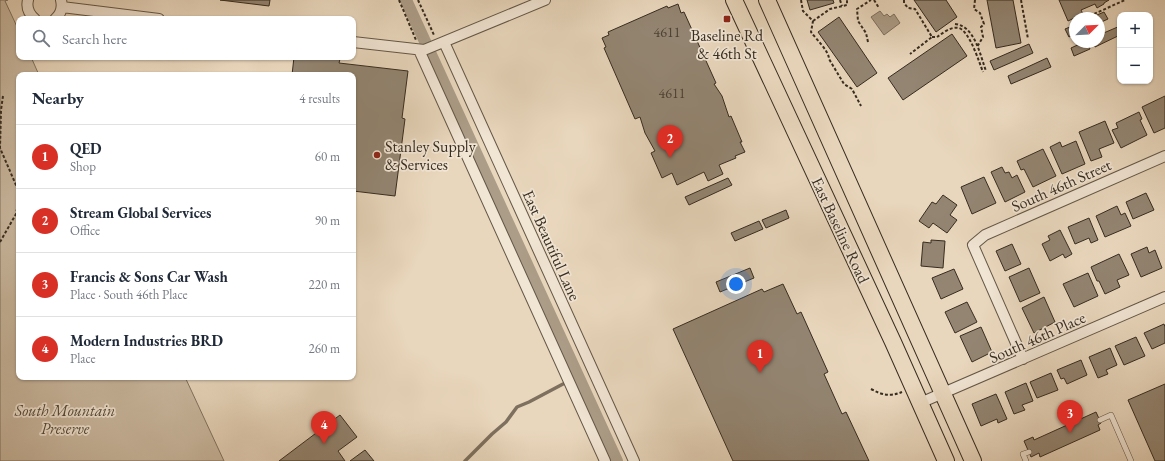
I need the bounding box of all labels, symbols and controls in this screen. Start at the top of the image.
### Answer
north arrow [1069,12,1105,48]
map controls [1117,12,1153,84]
button: + [1117,12,1153,48]
marker: Baseline Rd & 46th St [722,14,732,24]
search box [16,16,356,60]
house number: 4611 [654,23,680,41]
place label: Baseline Rd & 46th St [691,25,764,64]
icon: search [30,27,52,49]
text: Search here [62,29,127,48]
button: − [1117,48,1153,84]
house number: 4611 [659,84,685,102]
text: Nearby [32,87,84,109]
text: 4 results [299,90,340,107]
pin: 2 [657,125,683,158]
place label: Stanley Supply & Services [385,136,477,175]
text: QED [70,139,102,158]
text: 1 [42,148,48,165]
text: 60 m [315,148,340,165]
marker: Stanley Supply & Services [372,150,382,160]
street label: South 46th Street [1008,154,1114,217]
text: Shop [70,158,96,175]
street label: East Baseline Road [807,174,875,287]
street label: East Beautiful Lane [518,187,585,304]
text: Stream Global Services [70,203,212,222]
text: 2 [42,212,48,229]
text: 90 m [315,212,340,229]
text: Office [70,222,100,239]
text: Francis & Sons Car Wash [70,267,228,286]
your location [726,274,746,294]
text: 3 [42,276,48,293]
text: 220 m [309,276,340,293]
text: Place · South 46th Place [70,286,188,303]
street label: South 46th Place [986,307,1089,368]
text: Modern Industries BRD [70,331,223,350]
text: 4 [42,340,48,357]
text: 260 m [309,340,340,357]
pin: 1 [747,340,773,373]
text: Place [70,350,96,367]
park label: South Mountain Preserve [14,400,115,439]
pin: 3 [1057,400,1083,433]
pin: 4 [311,411,337,444]

